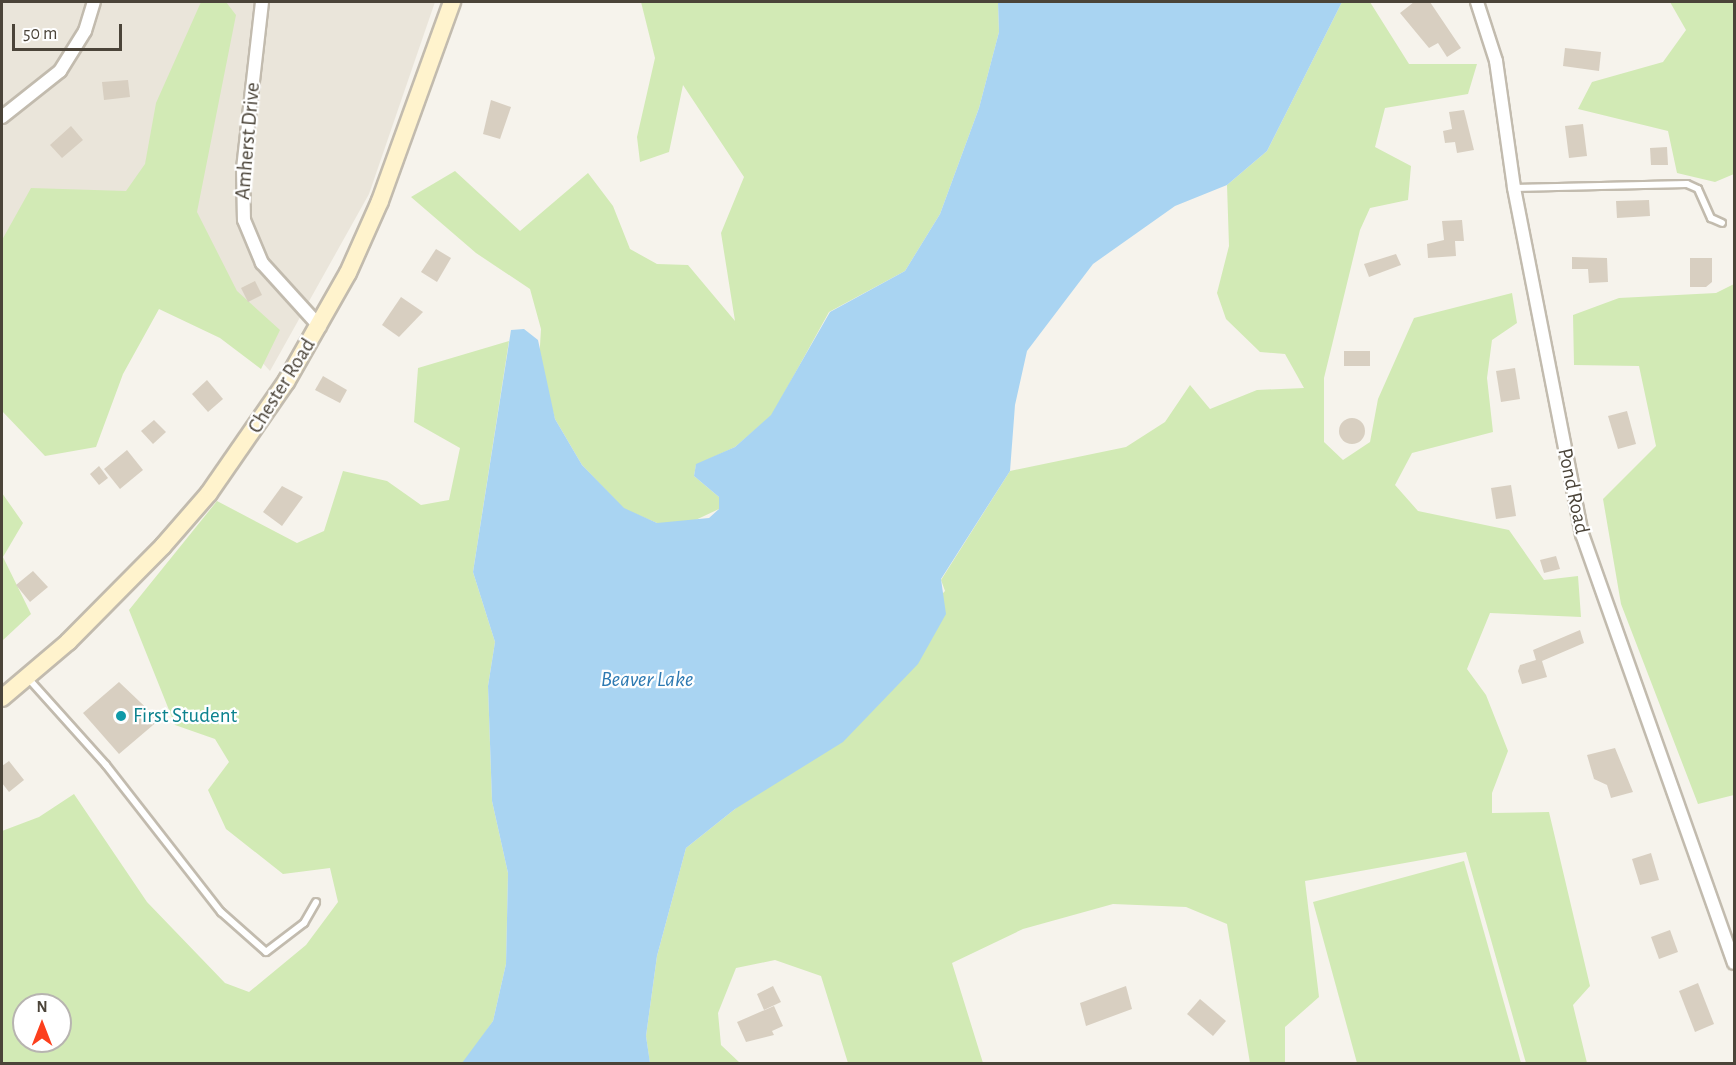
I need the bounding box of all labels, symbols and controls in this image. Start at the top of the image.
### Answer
scale bar [15,12,124,50]
text: 50 m [23,25,57,43]
street label: Amherst Drive [230,81,266,201]
street label: Chester Road [243,334,321,438]
street label: Pond Road [1552,446,1594,536]
water label: Beaver Lake [601,667,693,693]
place label: First Student [133,703,237,729]
marker: First Student [114,709,128,723]
north arrow [12,993,72,1053]
text: N [36,999,48,1015]

